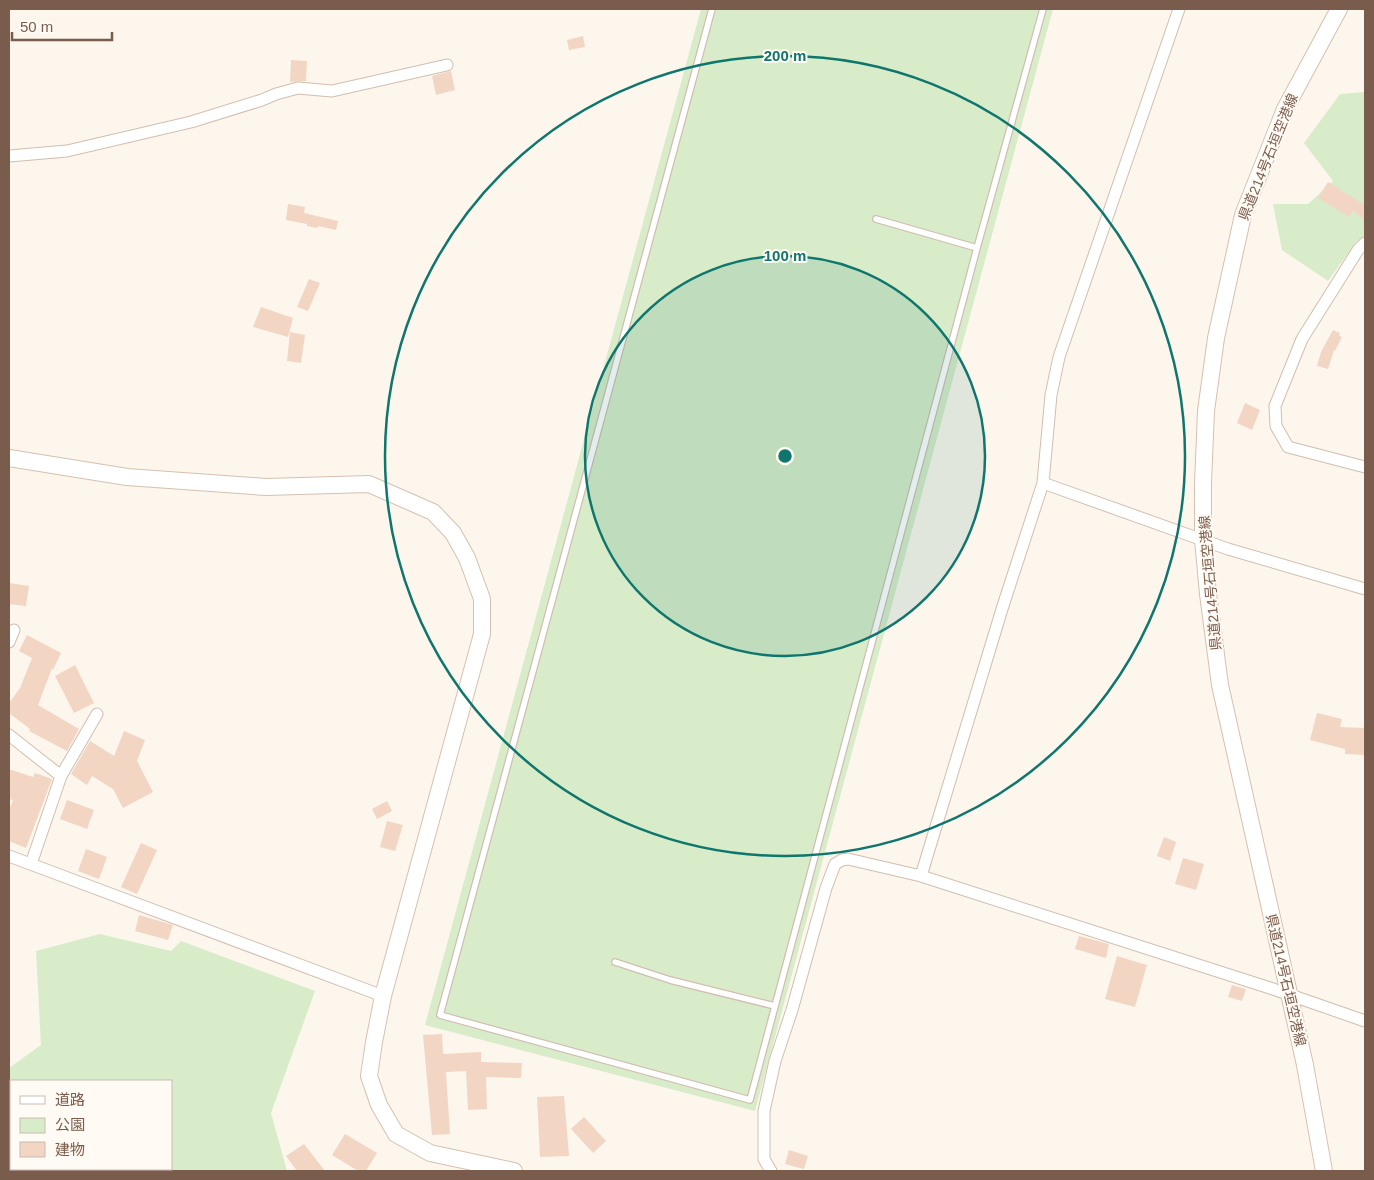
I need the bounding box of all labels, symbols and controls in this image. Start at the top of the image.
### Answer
scale bar [12,10,112,42]
text: 50 m [20,18,53,35]
text: 200 m [764,47,806,64]
street label: 県道214号石垣空港線 [1235,91,1301,223]
text: 100 m [764,247,806,264]
centre of rings [776,447,794,465]
street label: 県道214号石垣空港線 [1196,515,1224,651]
street label: 県道214号石垣空港線 [1263,912,1309,1048]
legend [10,1080,172,1170]
text: 道路 [55,1091,85,1108]
text: 公園 [55,1116,85,1133]
text: 建物 [55,1141,85,1158]

